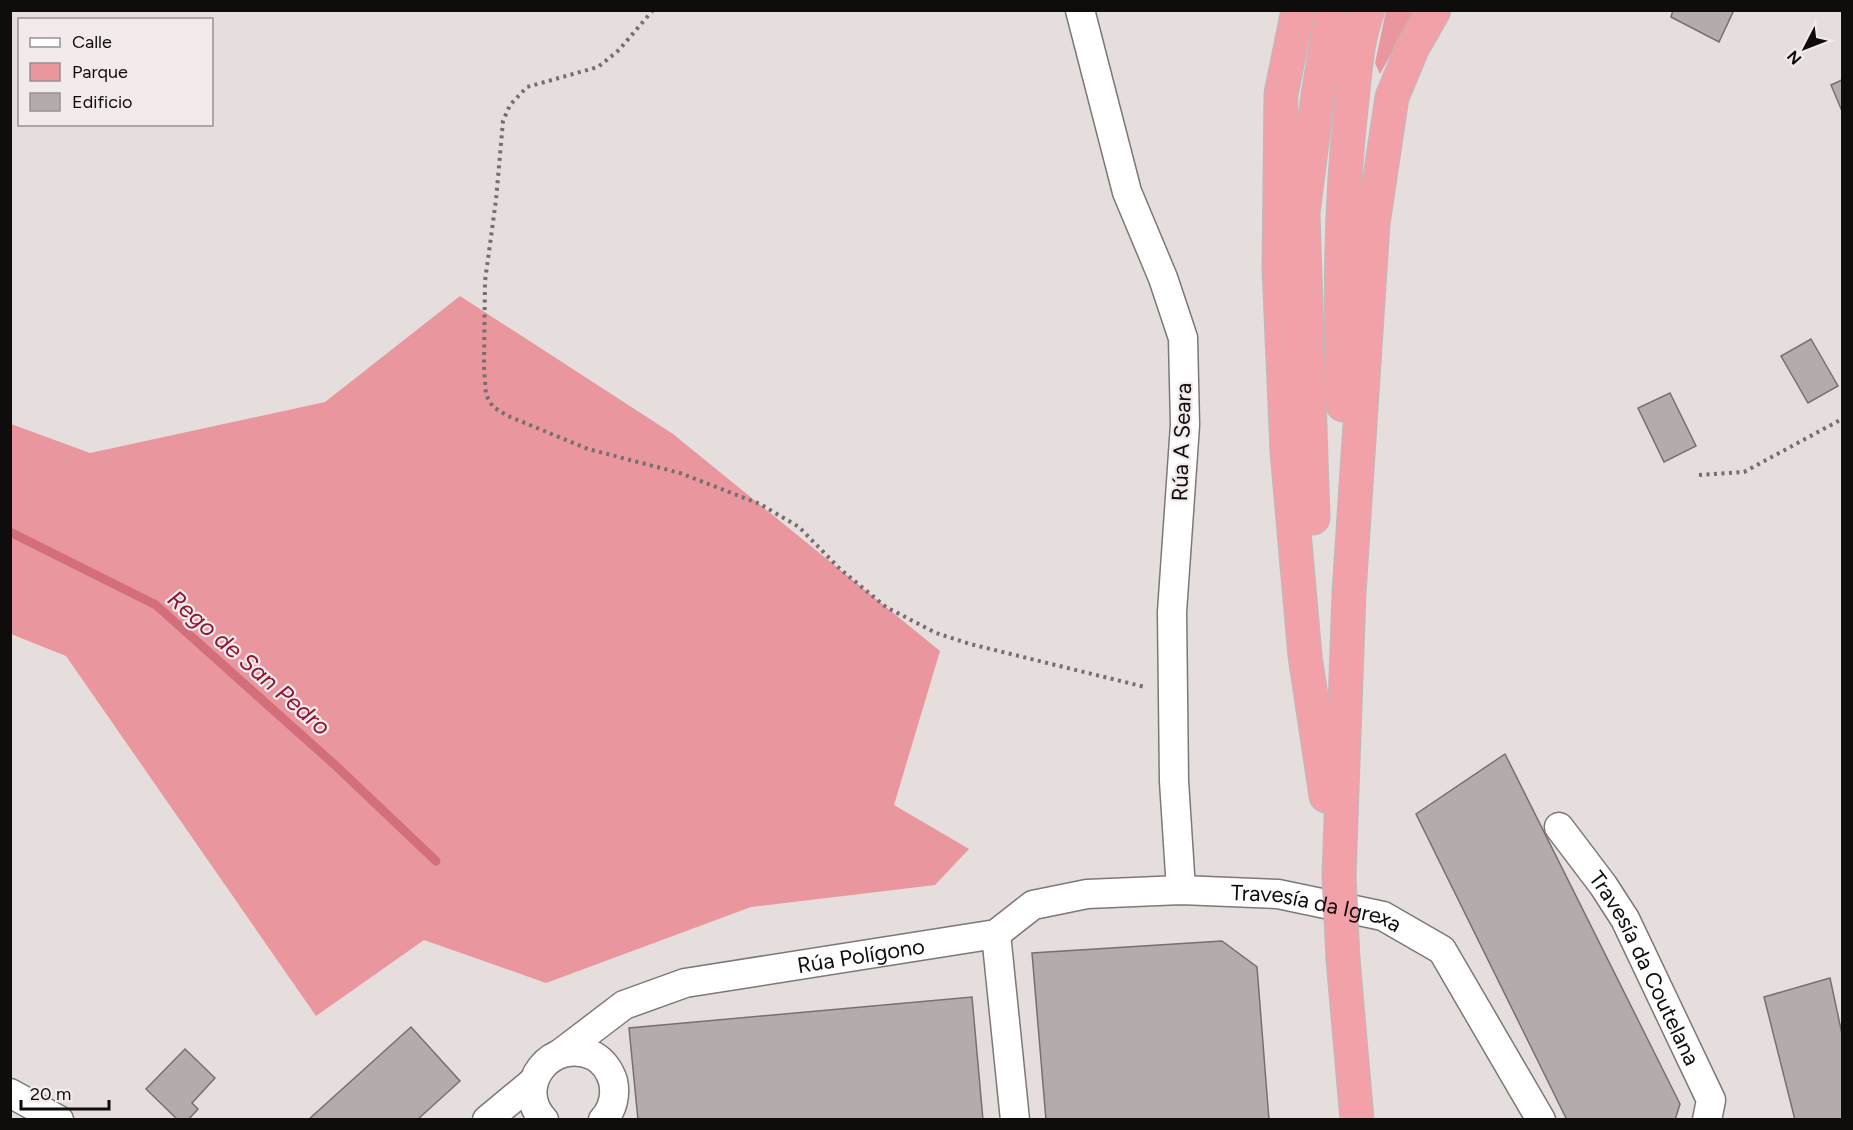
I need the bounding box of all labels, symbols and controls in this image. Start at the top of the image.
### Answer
legend [18,18,213,126]
north arrow [1775,18,1835,78]
text: Calle [72,31,112,53]
text: N [1783,47,1805,69]
text: Parque [72,61,128,83]
text: Edificio [72,91,133,113]
street label: Rúa A Seara [1166,382,1197,502]
water label: Rego de San Pedro [162,584,337,741]
street label: Travesía da Coutelana [1583,866,1706,1070]
street label: Travesía da Igrexa [1230,879,1407,938]
street label: Rúa Polígono [795,932,927,979]
scale bar [21,1073,110,1111]
text: 20 m [30,1083,71,1105]

